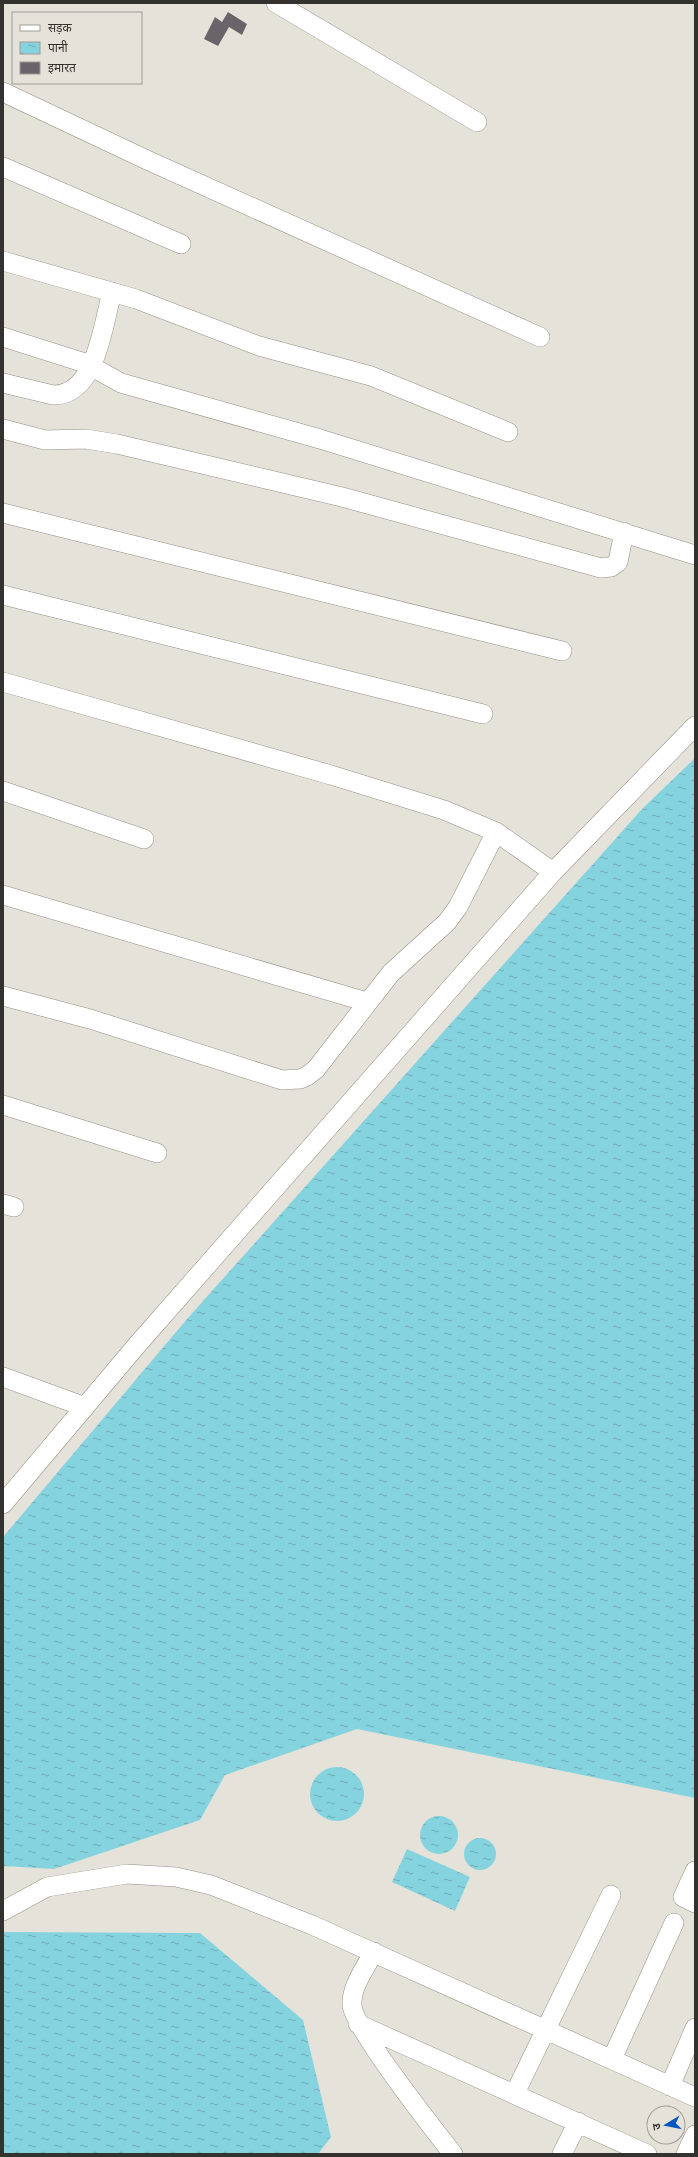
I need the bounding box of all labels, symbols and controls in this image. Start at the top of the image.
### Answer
legend [12,12,142,84]
text: सड़क [48,20,73,35]
text: पानी [48,40,69,55]
text: इमारत [48,60,77,75]
north arrow [646,2105,686,2145]
text: उ [649,2122,664,2131]

